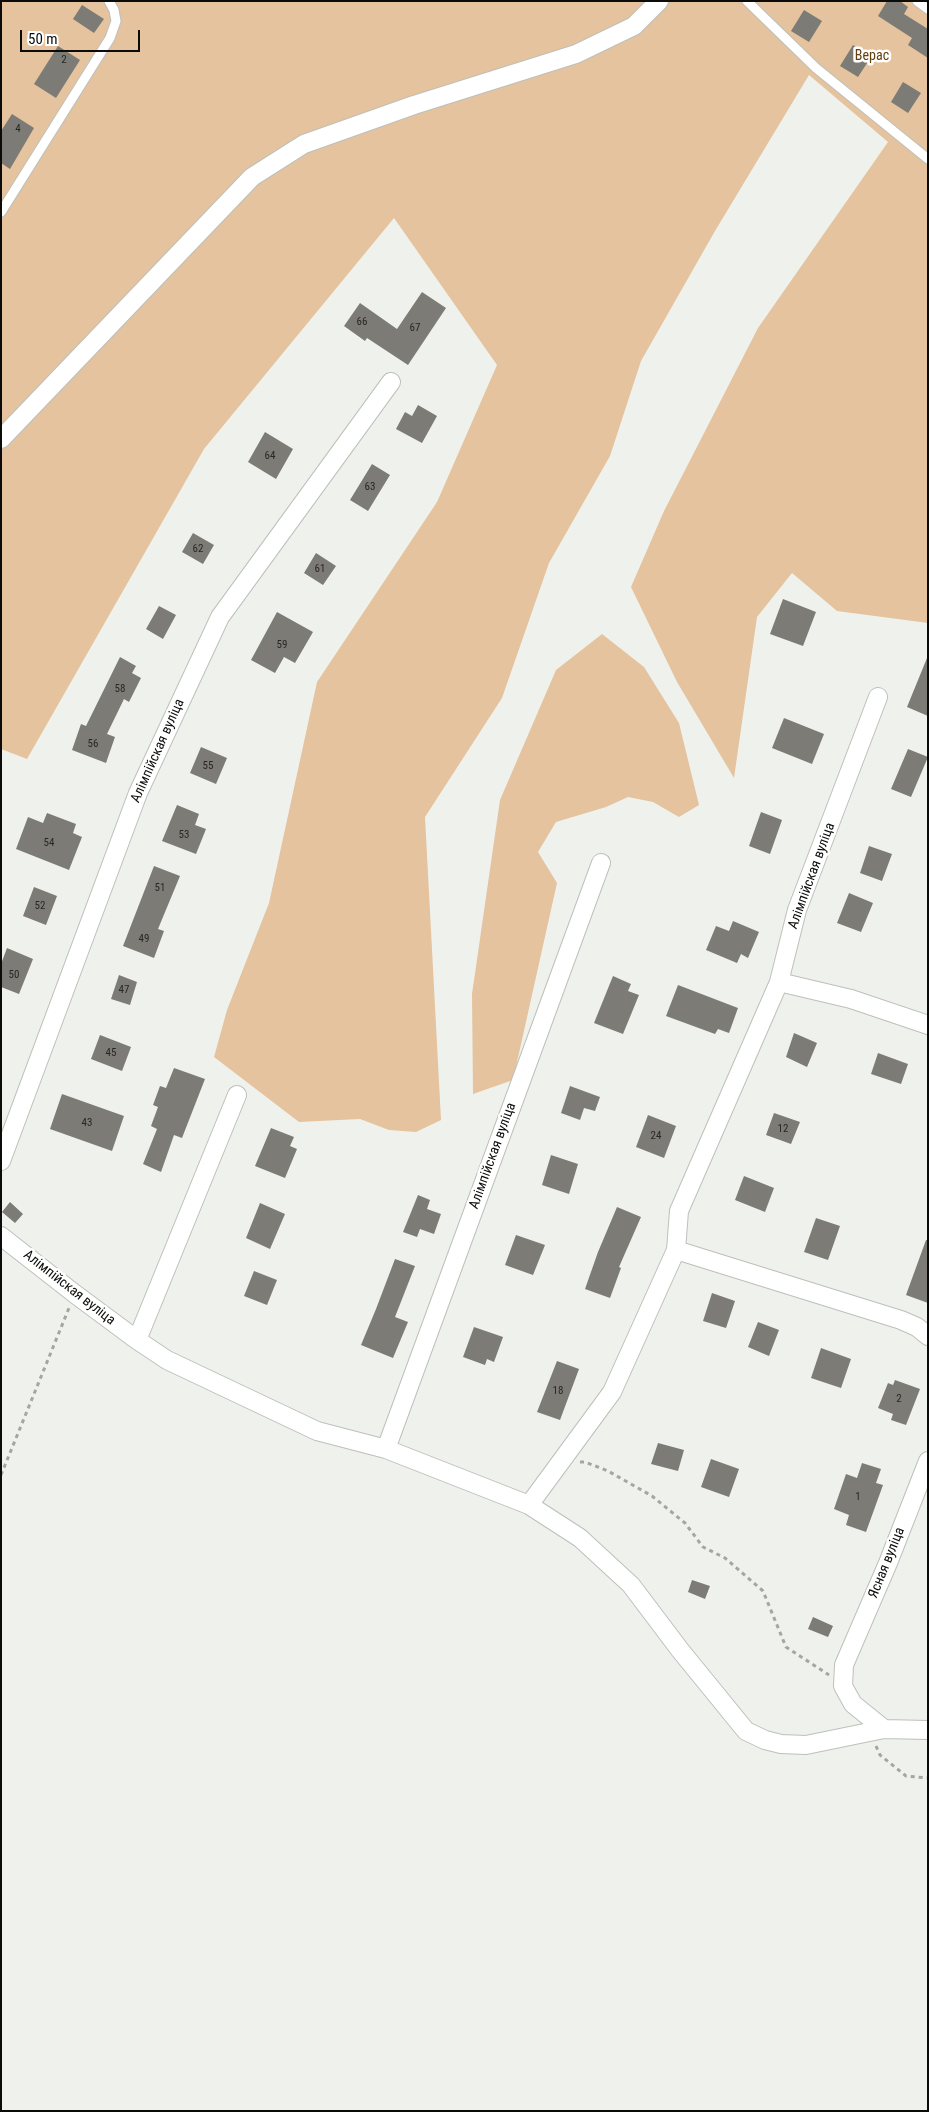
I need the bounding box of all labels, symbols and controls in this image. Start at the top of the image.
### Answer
scale bar [22,20,142,52]
text: 50 m [28,30,58,48]
park label: Верас [855,48,889,64]
house number: 2 [61,53,67,67]
house number: 4 [15,122,21,136]
house number: 66 [357,315,367,329]
house number: 67 [410,321,420,335]
house number: 64 [265,449,275,463]
house number: 63 [365,480,375,494]
house number: 62 [193,542,203,556]
house number: 61 [315,562,325,576]
house number: 59 [277,638,287,652]
house number: 58 [115,682,125,696]
street label: Алімпійская вуліца [128,696,188,806]
house number: 56 [88,737,98,751]
house number: 55 [203,759,213,773]
street label: Алімпійская вуліца [785,821,839,931]
house number: 53 [179,828,189,842]
house number: 54 [44,836,54,850]
house number: 51 [155,881,165,895]
house number: 52 [35,899,45,913]
house number: 49 [139,932,149,946]
house number: 50 [9,968,19,982]
house number: 47 [119,983,129,997]
house number: 45 [106,1046,116,1060]
street label: Алімпійская вуліца [466,1101,520,1211]
house number: 43 [82,1116,92,1130]
house number: 12 [778,1122,788,1136]
house number: 24 [651,1129,661,1143]
street label: Алімпійская вуліца [20,1247,118,1329]
house number: 18 [553,1384,563,1398]
house number: 2 [896,1392,902,1406]
house number: 1 [855,1490,861,1504]
street label: Ясная вуліца [865,1525,909,1601]

